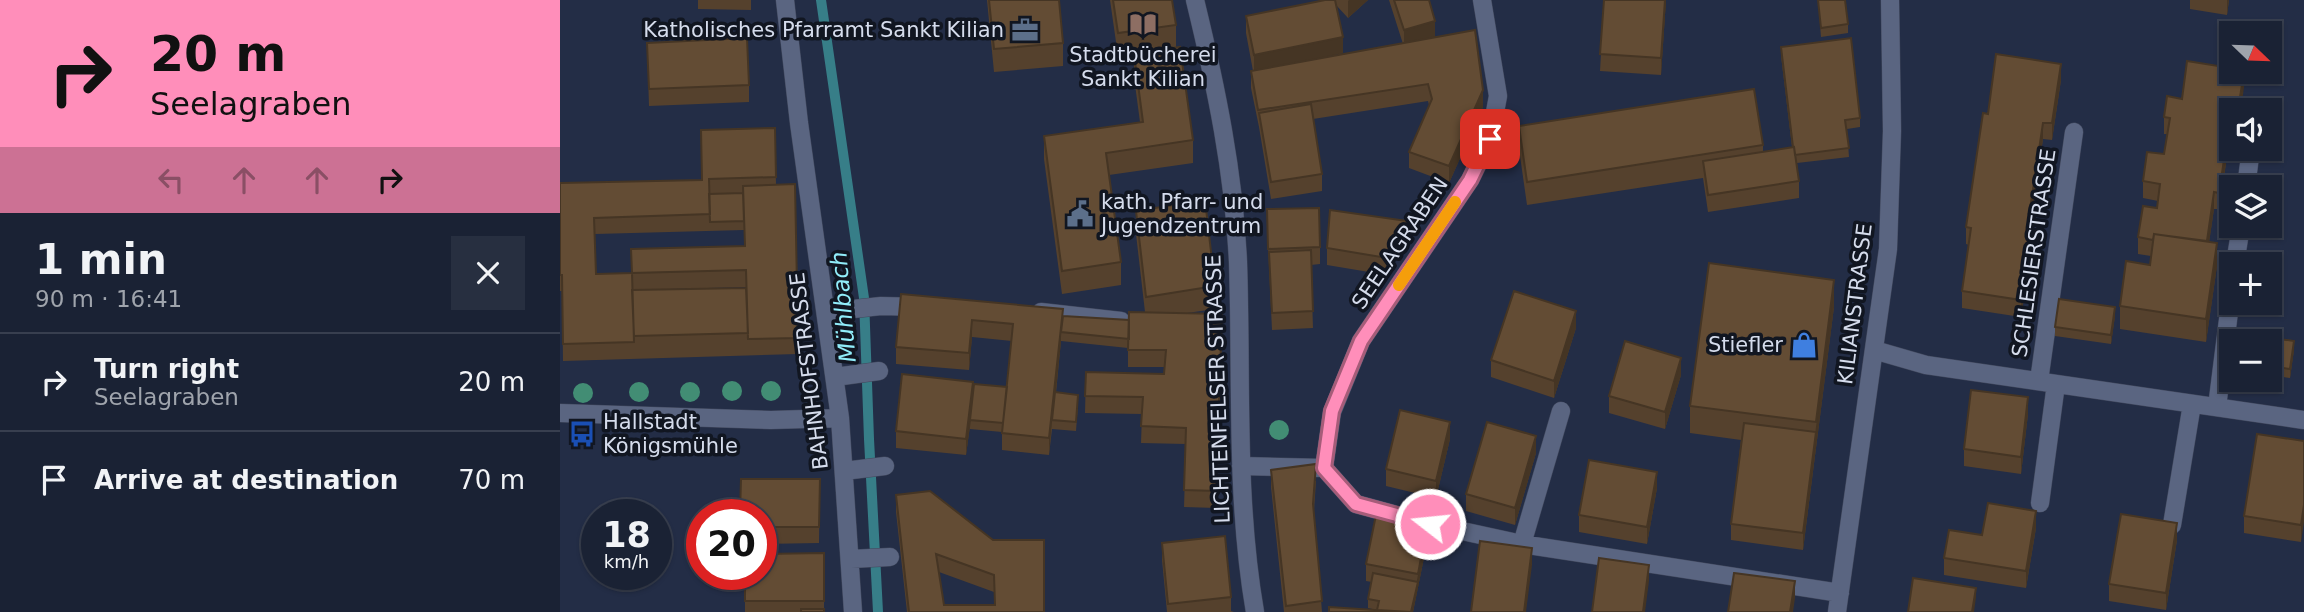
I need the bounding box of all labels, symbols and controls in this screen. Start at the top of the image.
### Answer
library icon: Stadtbücherei Sankt Kilian [1128,9,1158,39]
office icon: Katholisches Pfarramt Sankt Kilian [1010,15,1040,45]
place label: Katholisches Pfarramt Sankt Kilian [643,18,1004,42]
north arrow [2219,21,2282,84]
map controls [2219,21,2282,392]
text: 20 m [150,26,286,83]
icon: right [35,28,126,119]
place label: Stadtbücherei Sankt Kilian [1069,43,1217,91]
text: Seelagraben [150,85,352,123]
button: sound [2219,98,2282,161]
pin [1460,109,1520,169]
icon: arrive [1471,120,1509,158]
street label: SCHLESIERSTRASSE [2007,147,2061,359]
icon: left [152,161,190,199]
icon: ahead [225,161,263,199]
icon: ahead [298,161,336,199]
icon: right [371,161,409,199]
street label: SEELAGRABEN [1347,173,1453,313]
button: layers [2219,175,2282,238]
place label: kath. Pfarr- und Jugendzentrum [1099,190,1263,238]
public building icon: kath. Pfarr- und Jugendzentrum [1065,199,1095,229]
street label: KILIANSTRASSE [1833,222,1877,386]
text: 1 min [35,235,167,284]
button: close [451,236,525,310]
water label: Mühlbach [825,250,861,364]
button: + [2219,252,2282,315]
street label: LICHTENFELSER STRASSE [1201,254,1235,524]
street label: BAHNHOFSTRASSE [785,271,833,471]
text: 90 m · 16:41 [35,286,182,312]
button: − [2219,329,2282,392]
shop icon: Stiefler [1789,330,1819,360]
place label: Stiefler [1708,333,1783,357]
text: Turn right [94,354,239,384]
icon: right [35,363,73,401]
text: 20 m [458,367,525,397]
text: Seelagraben [94,384,239,410]
place label: Hallstadt Königsmühle [603,410,738,458]
bus stop icon: Hallstadt Königsmühle [567,419,597,449]
icon: arrive [35,461,73,499]
text: Arrive at destination [94,465,398,495]
text: 70 m [458,465,525,495]
position arrow [1393,487,1467,561]
speed limit sign: 20 [686,499,777,590]
text: 18 [602,515,651,555]
text: km/h [604,551,649,572]

